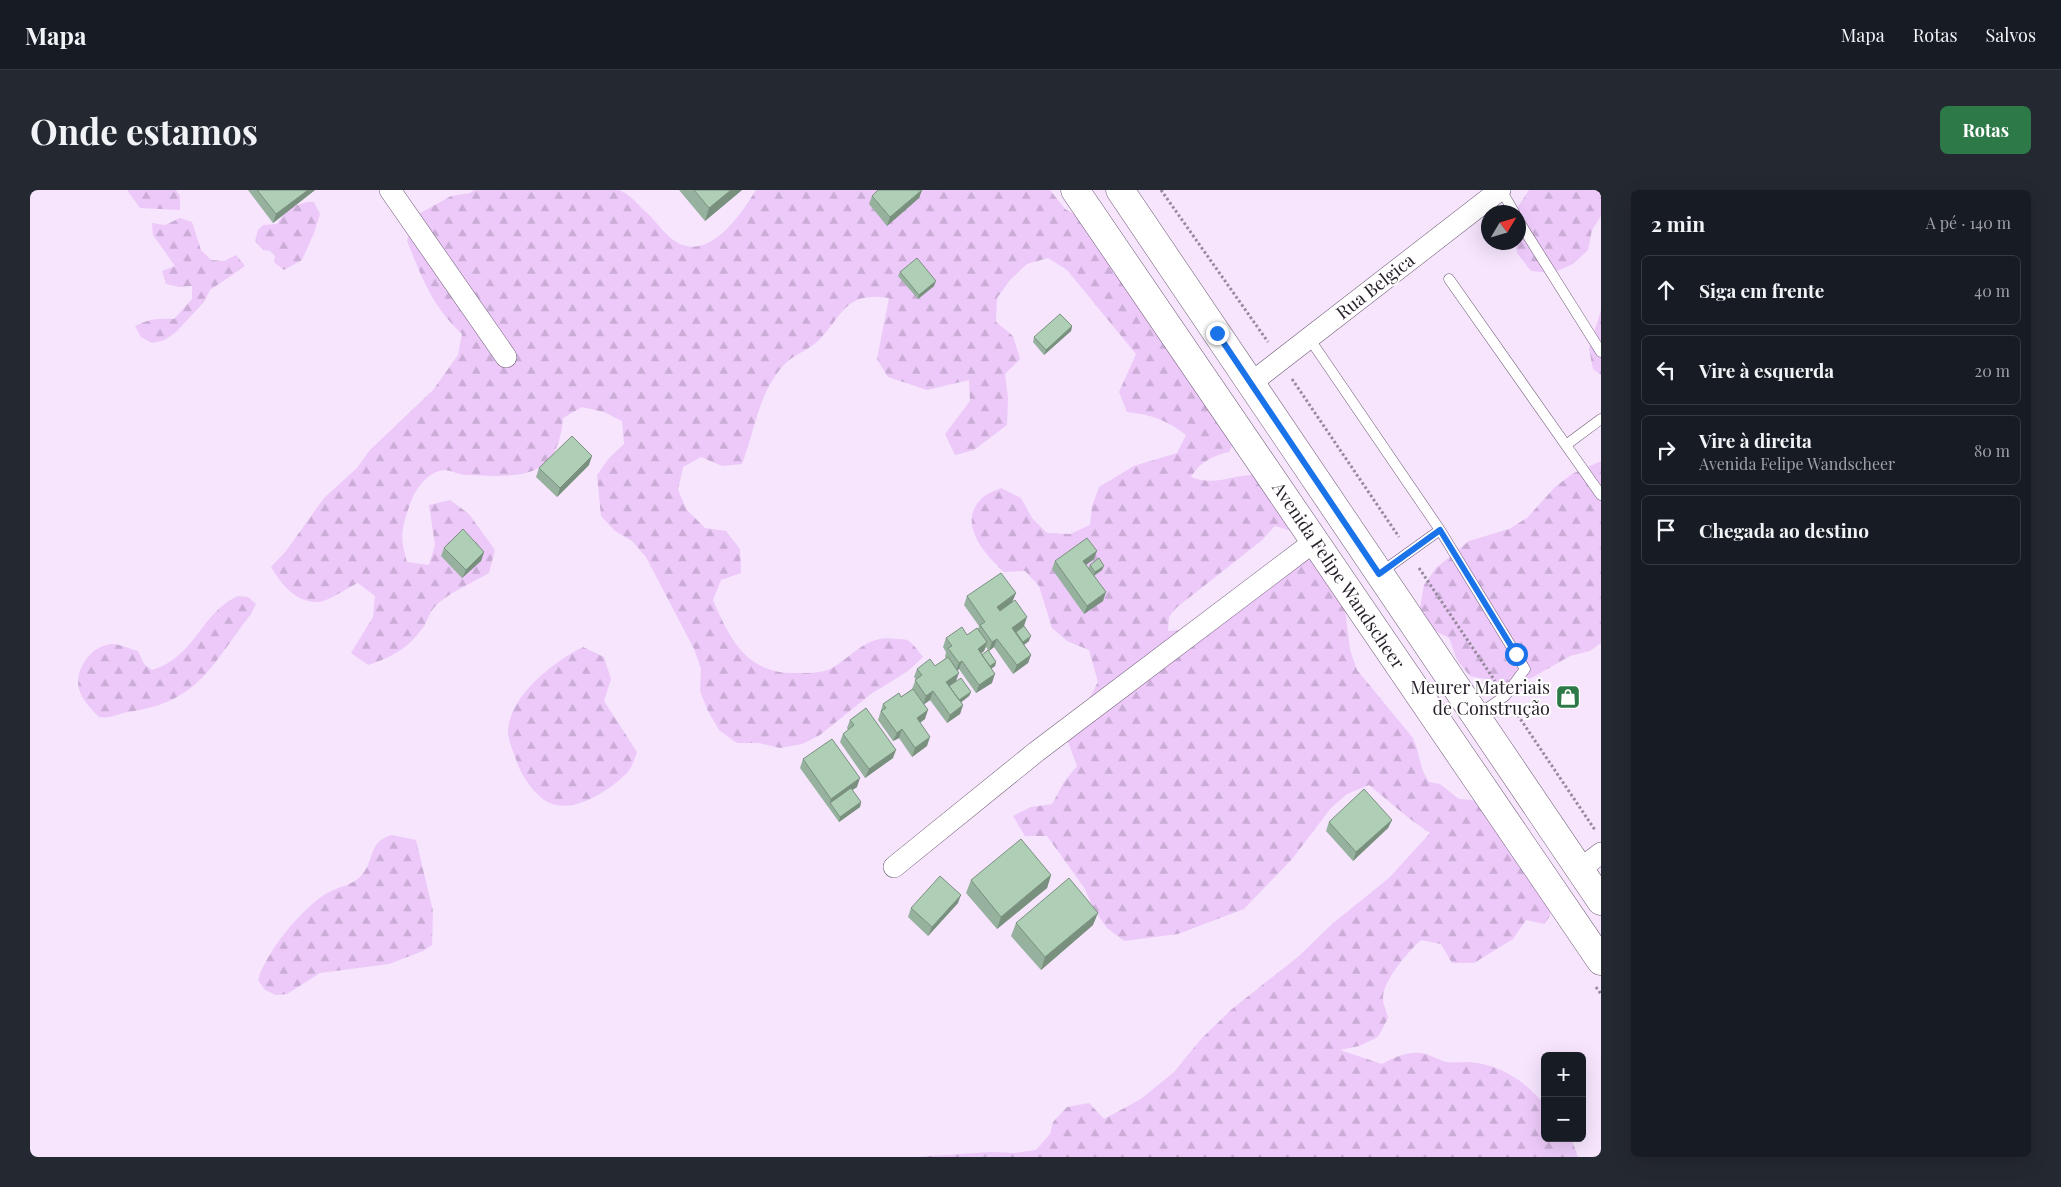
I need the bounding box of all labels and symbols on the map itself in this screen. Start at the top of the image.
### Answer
north arrow [1481,205,1526,250]
street label: Rua Belgica [1331,248,1419,324]
route end [1206,322,1229,345]
street label: Avenida Felipe Wandscheer [1267,476,1411,673]
route start [1505,643,1528,666]
place label: Meurer Materiais de Construção [1411,675,1550,720]
shop icon: Meurer Materiais de Construção [1555,684,1581,710]

